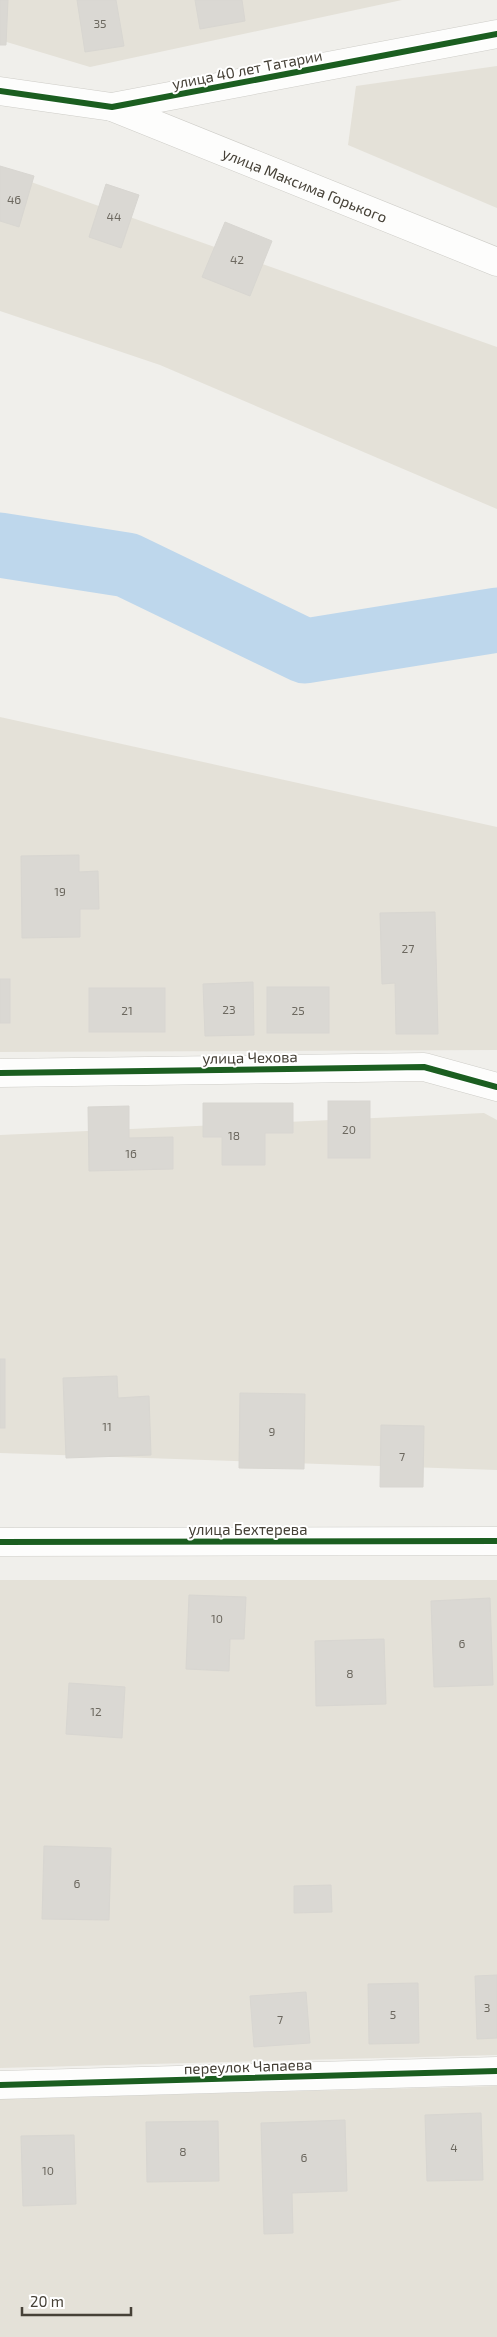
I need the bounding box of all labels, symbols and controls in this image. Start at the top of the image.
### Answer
house number: 35 [93,16,107,30]
street label: улица 40 лет Татарии [170,46,324,93]
street label: улица Максима Горького [219,143,390,226]
house number: 46 [7,192,21,206]
house number: 44 [107,209,121,223]
house number: 42 [230,252,244,266]
house number: 19 [54,884,66,898]
house number: 27 [402,941,414,955]
house number: 23 [222,1002,236,1016]
house number: 21 [121,1003,133,1017]
house number: 25 [291,1003,305,1017]
street label: улица Чехова [202,1047,298,1068]
house number: 20 [342,1122,356,1136]
house number: 18 [228,1128,240,1142]
house number: 16 [125,1146,137,1160]
house number: 11 [102,1419,112,1433]
house number: 9 [269,1424,276,1438]
house number: 7 [399,1449,405,1463]
street label: улица Бехтерева [189,1520,307,1539]
house number: 10 [211,1611,223,1625]
house number: 6 [459,1636,466,1650]
house number: 8 [346,1666,354,1680]
house number: 12 [90,1704,102,1718]
house number: 6 [74,1876,81,1890]
house number: 3 [484,2000,490,2014]
house number: 5 [390,2007,396,2021]
house number: 7 [277,2012,283,2026]
street label: переулок Чапаева [183,2055,313,2078]
house number: 4 [450,2140,458,2154]
house number: 8 [179,2144,187,2158]
house number: 6 [301,2150,308,2164]
house number: 10 [42,2163,54,2177]
scale bar [22,2284,131,2316]
text: 20 m [30,2292,64,2310]

